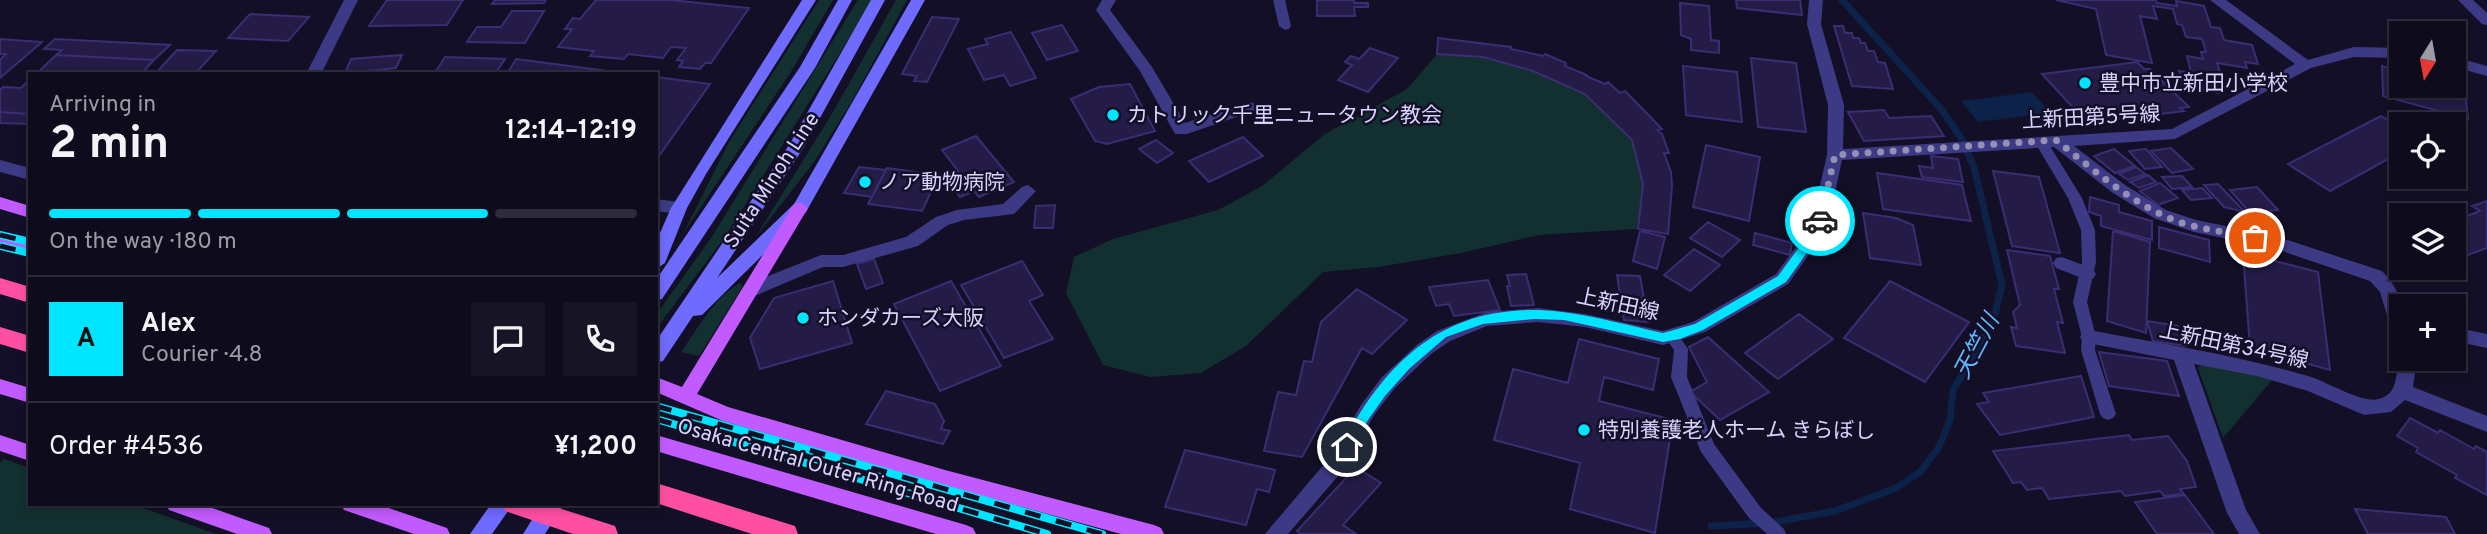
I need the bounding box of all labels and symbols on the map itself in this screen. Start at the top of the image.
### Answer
north arrow [2389,21,2466,98]
place label: 豊中市立新田小学校 [2099,71,2288,98]
marker: 豊中市立新田小学校 [2077,75,2093,91]
street label: 上新田第5号線 [2021,101,2161,136]
place label: カトリック千里ニュータウン教会 [1127,103,1442,130]
marker: カトリック千里ニュータウン教会 [1105,107,1121,123]
street label: Suita Minoh Line [718,108,826,254]
place label: ノア動物病院 [879,170,1005,197]
marker: ノア動物病院 [857,174,873,190]
courier [1785,186,1855,256]
pin [2225,208,2285,268]
street label: 上新田線 [1574,284,1662,327]
place label: ホンダカーズ大阪 [817,306,984,333]
water label: 天竺川 [1949,307,2009,384]
marker: ホンダカーズ大阪 [795,310,811,326]
street label: 上新田第34号線 [2157,317,2311,375]
street label: Osaka Central Outer Ring Road [674,413,961,520]
pin [1317,417,1377,477]
place label: 特別養護老人ホーム きらぼし [1598,418,1875,445]
marker: 特別養護老人ホーム きらぼし [1576,422,1592,438]

